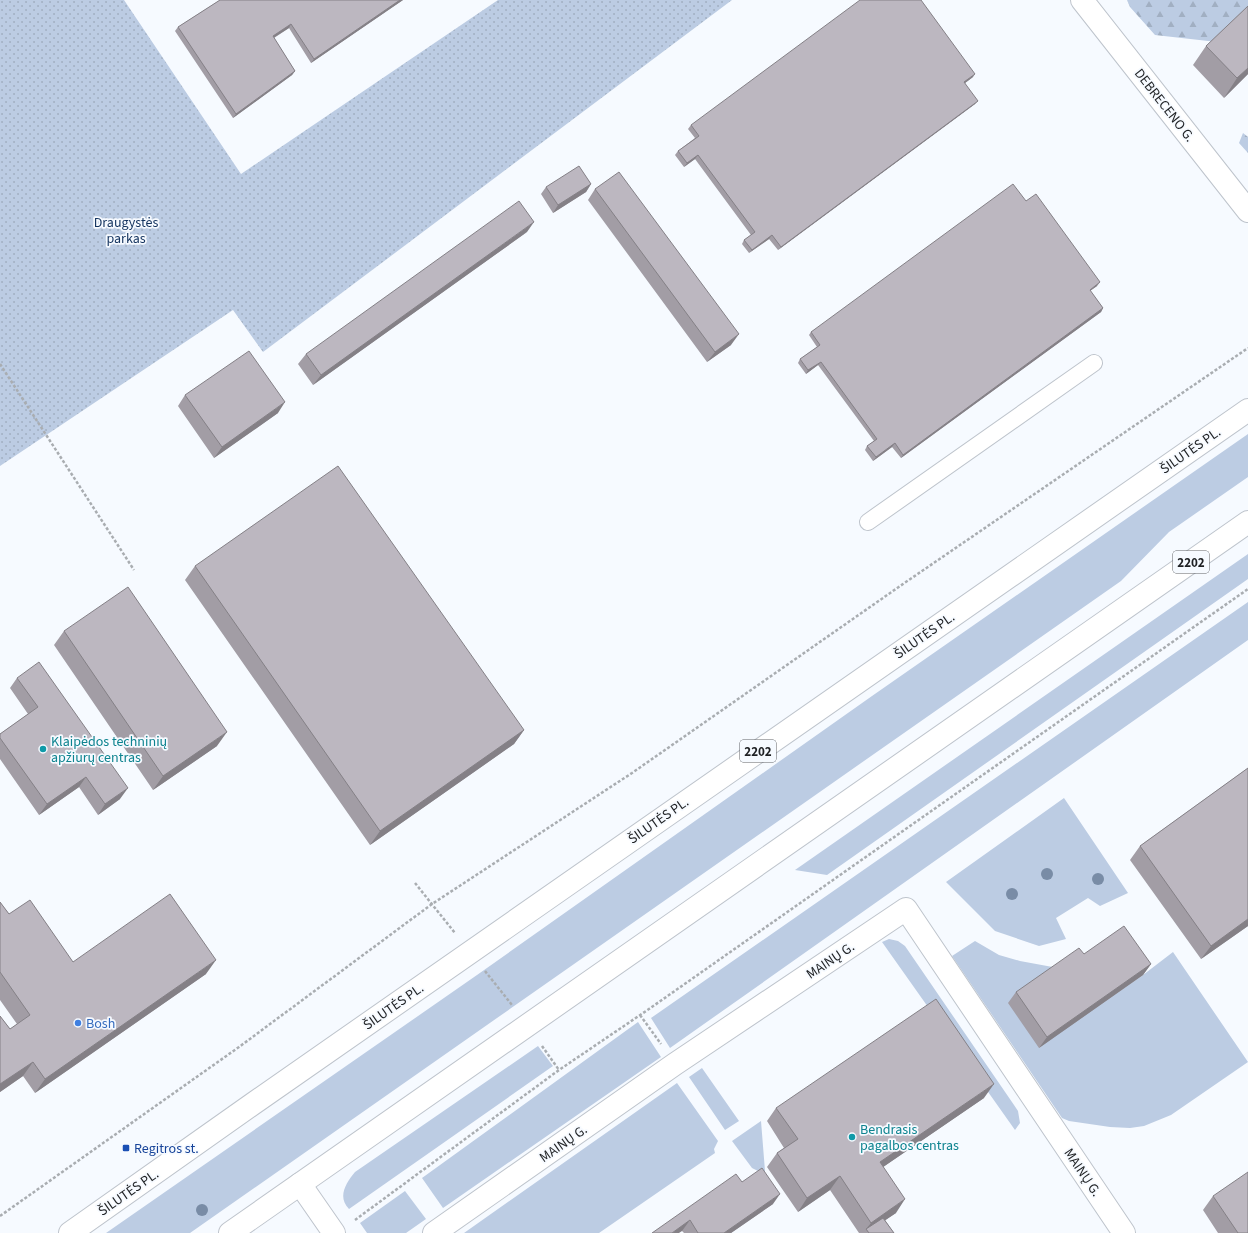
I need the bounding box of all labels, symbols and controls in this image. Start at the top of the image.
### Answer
street label: DEBRECENO G. [1129,65,1199,147]
park label: Draugystės parkas [94,213,158,249]
street label: ŠILUTĖS PL. [1156,423,1225,479]
road number: 2202 [1173,551,1209,573]
street label: ŠILUTĖS PL. [890,608,959,664]
place label: Klaipėdos techninių apžiurų centras [51,732,168,768]
road number: 2202 [740,740,776,762]
marker: Klaipėdos techninių apžiurų centras [38,744,48,754]
street label: ŠILUTĖS PL. [624,793,693,849]
street label: MAINŲ G. [802,937,859,984]
street label: ŠILUTĖS PL. [359,979,428,1035]
place label: Bosh [86,1014,115,1034]
marker: Bosh [73,1018,83,1028]
street label: MAINŲ G. [536,1120,592,1168]
place label: Bendrasis pagalbos centras [860,1120,959,1156]
marker: Bendrasis pagalbos centras [847,1132,857,1142]
place label: Regitros st. [134,1139,199,1159]
marker: Regitros st. [121,1143,131,1153]
street label: MAINŲ G. [1059,1144,1106,1201]
street label: ŠILUTĖS PL. [94,1165,163,1221]

